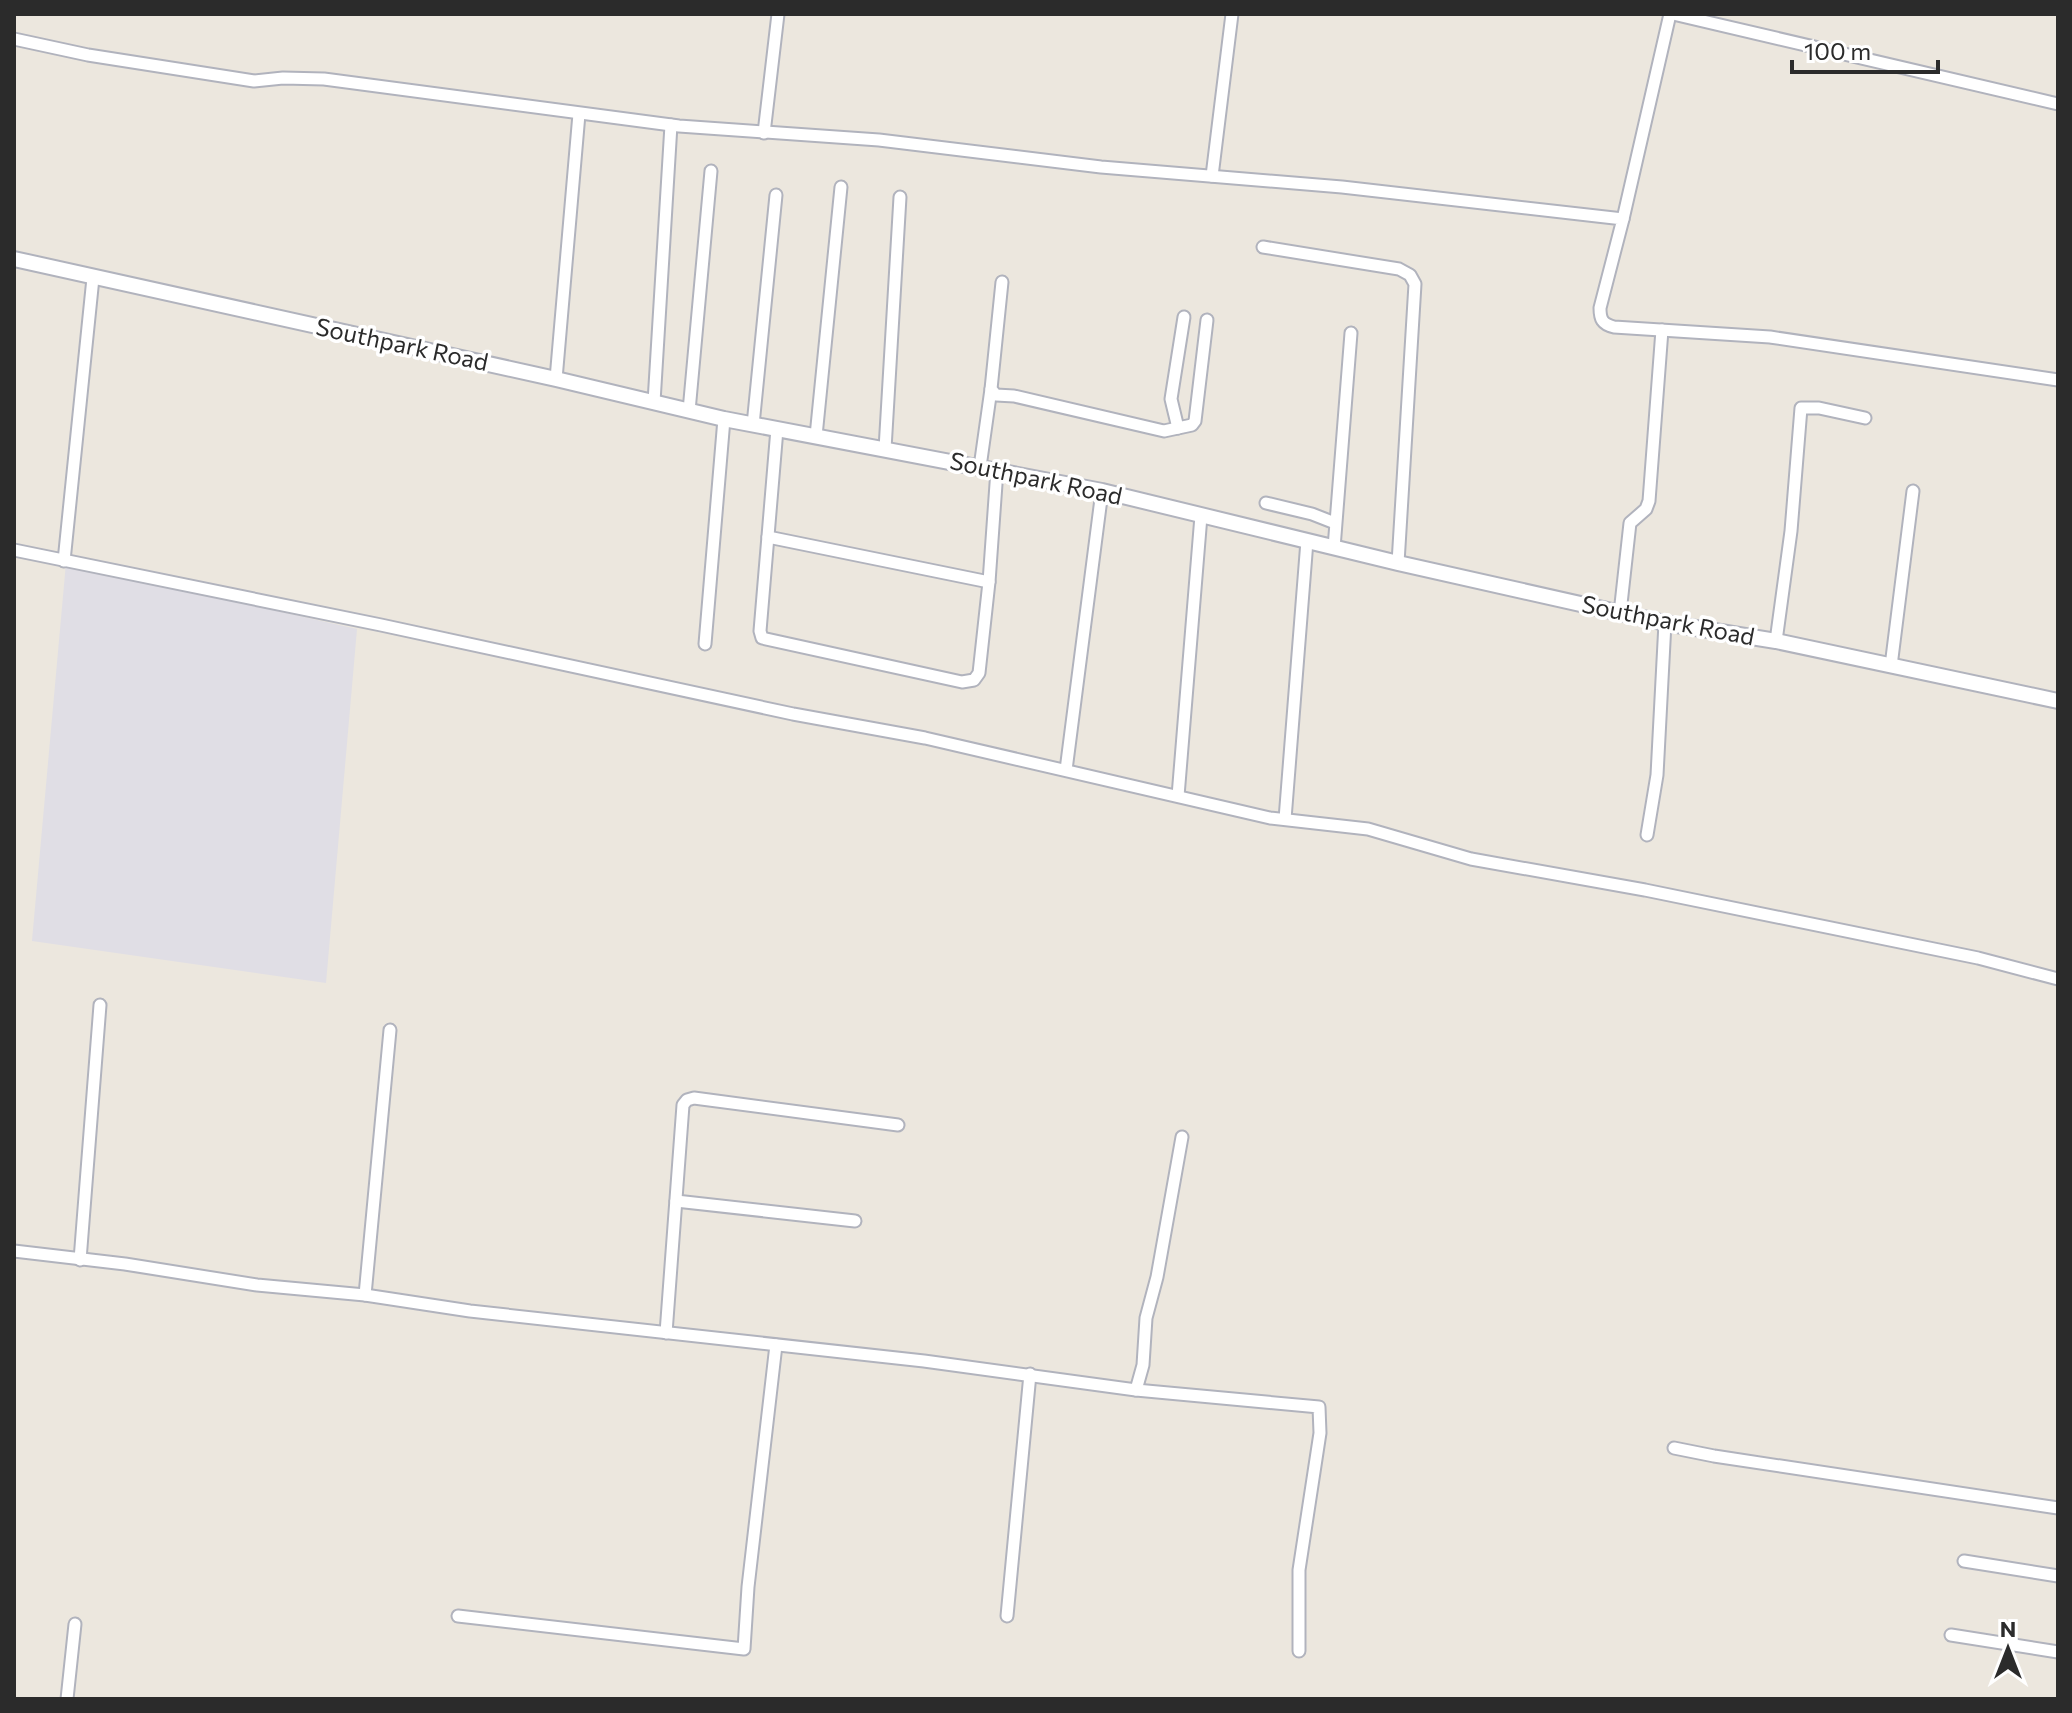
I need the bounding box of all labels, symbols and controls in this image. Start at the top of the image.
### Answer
scale bar [1792,24,1938,74]
text: 100 m [1804,36,1871,65]
street label: Southpark Road [314,311,491,376]
street label: Southpark Road [948,445,1125,510]
street label: Southpark Road [1579,589,1757,650]
north arrow [1968,1609,2048,1689]
text: N [2000,1615,2016,1642]

